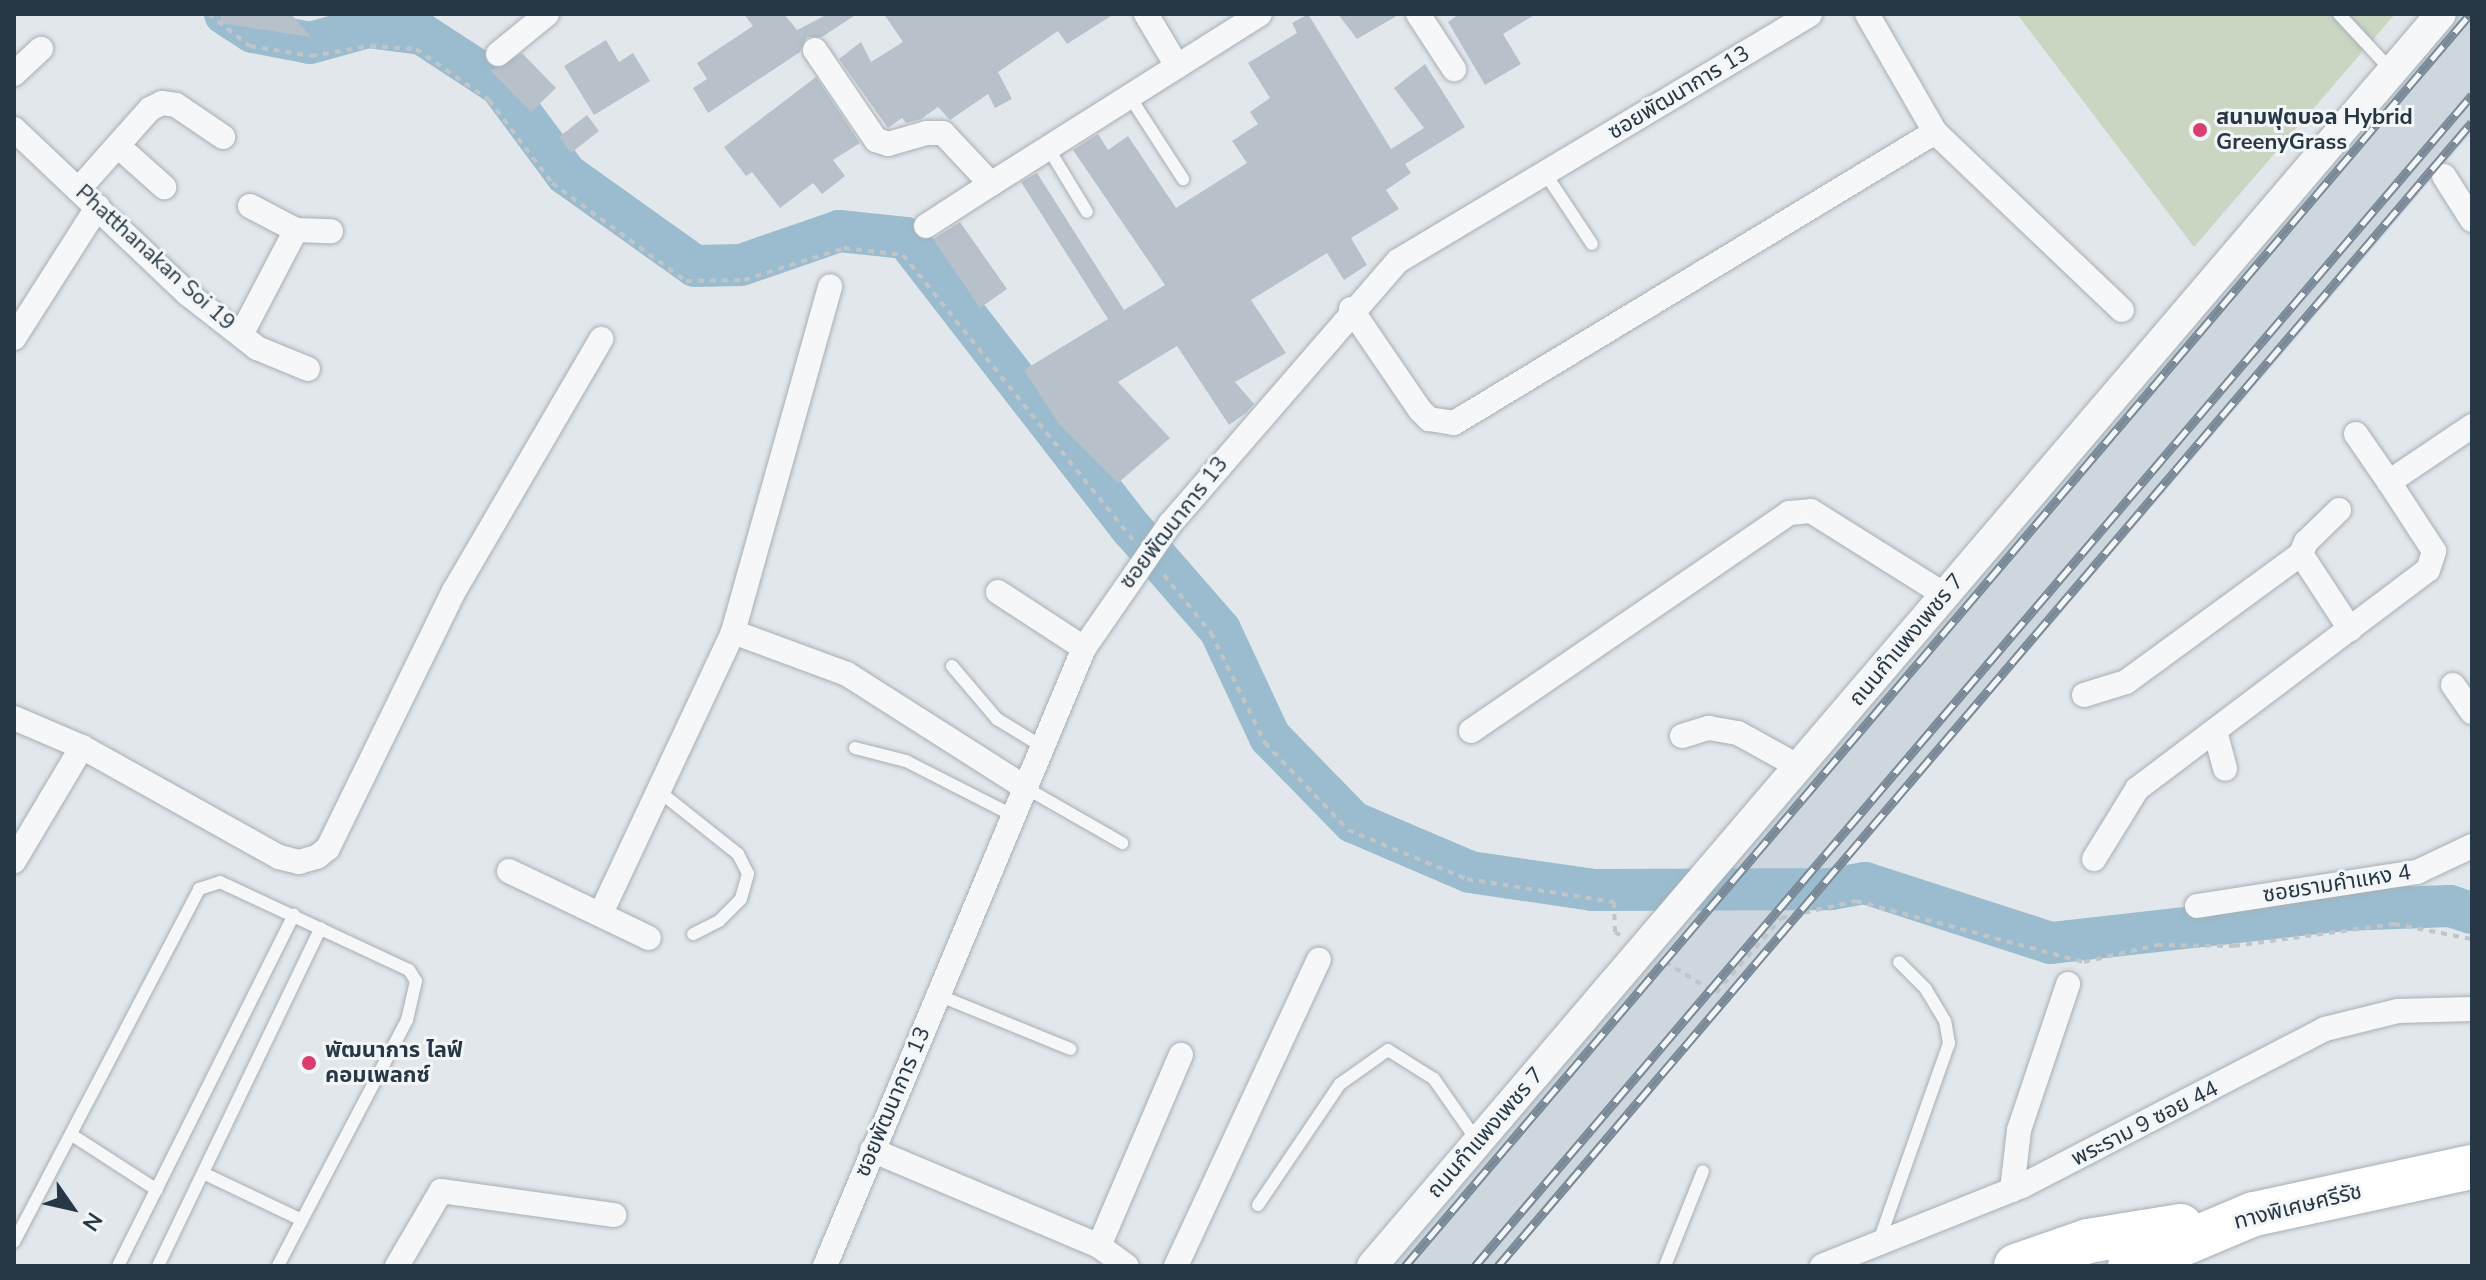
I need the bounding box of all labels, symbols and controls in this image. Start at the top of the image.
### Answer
street label: ซอยพัฒนาการ 13 [1603,40,1755,146]
place label: สนามฟุตบอล Hybrid GreenyGrass [2216,104,2413,156]
marker: สนามฟุตบอล Hybrid GreenyGrass [2191,121,2209,139]
street label: Phatthanakan Soi 19 [70,180,240,336]
street label: ซอยพัฒนาการ 13 [1114,452,1234,594]
street label: ถนนกำแพงเพชร 7 [1844,568,1970,712]
street label: ซอยรามคำแหง 4 [2261,859,2413,909]
street label: ซอยพัฒนาการ 13 [850,1023,936,1181]
place label: พัฒนาการ ไลฟ์ คอมเพลกซ์ [325,1037,463,1088]
marker: พัฒนาการ ไลฟ์ คอมเพลกซ์ [300,1054,318,1072]
street label: ถนนกำแพงเพชร 7 [1422,1062,1550,1204]
street label: พระราม 9 ซอย 44 [2067,1076,2223,1172]
north arrow [32,1168,112,1248]
street label: ทางพิเศษศรีรัช [2231,1178,2365,1236]
text: N [75,1206,109,1237]

